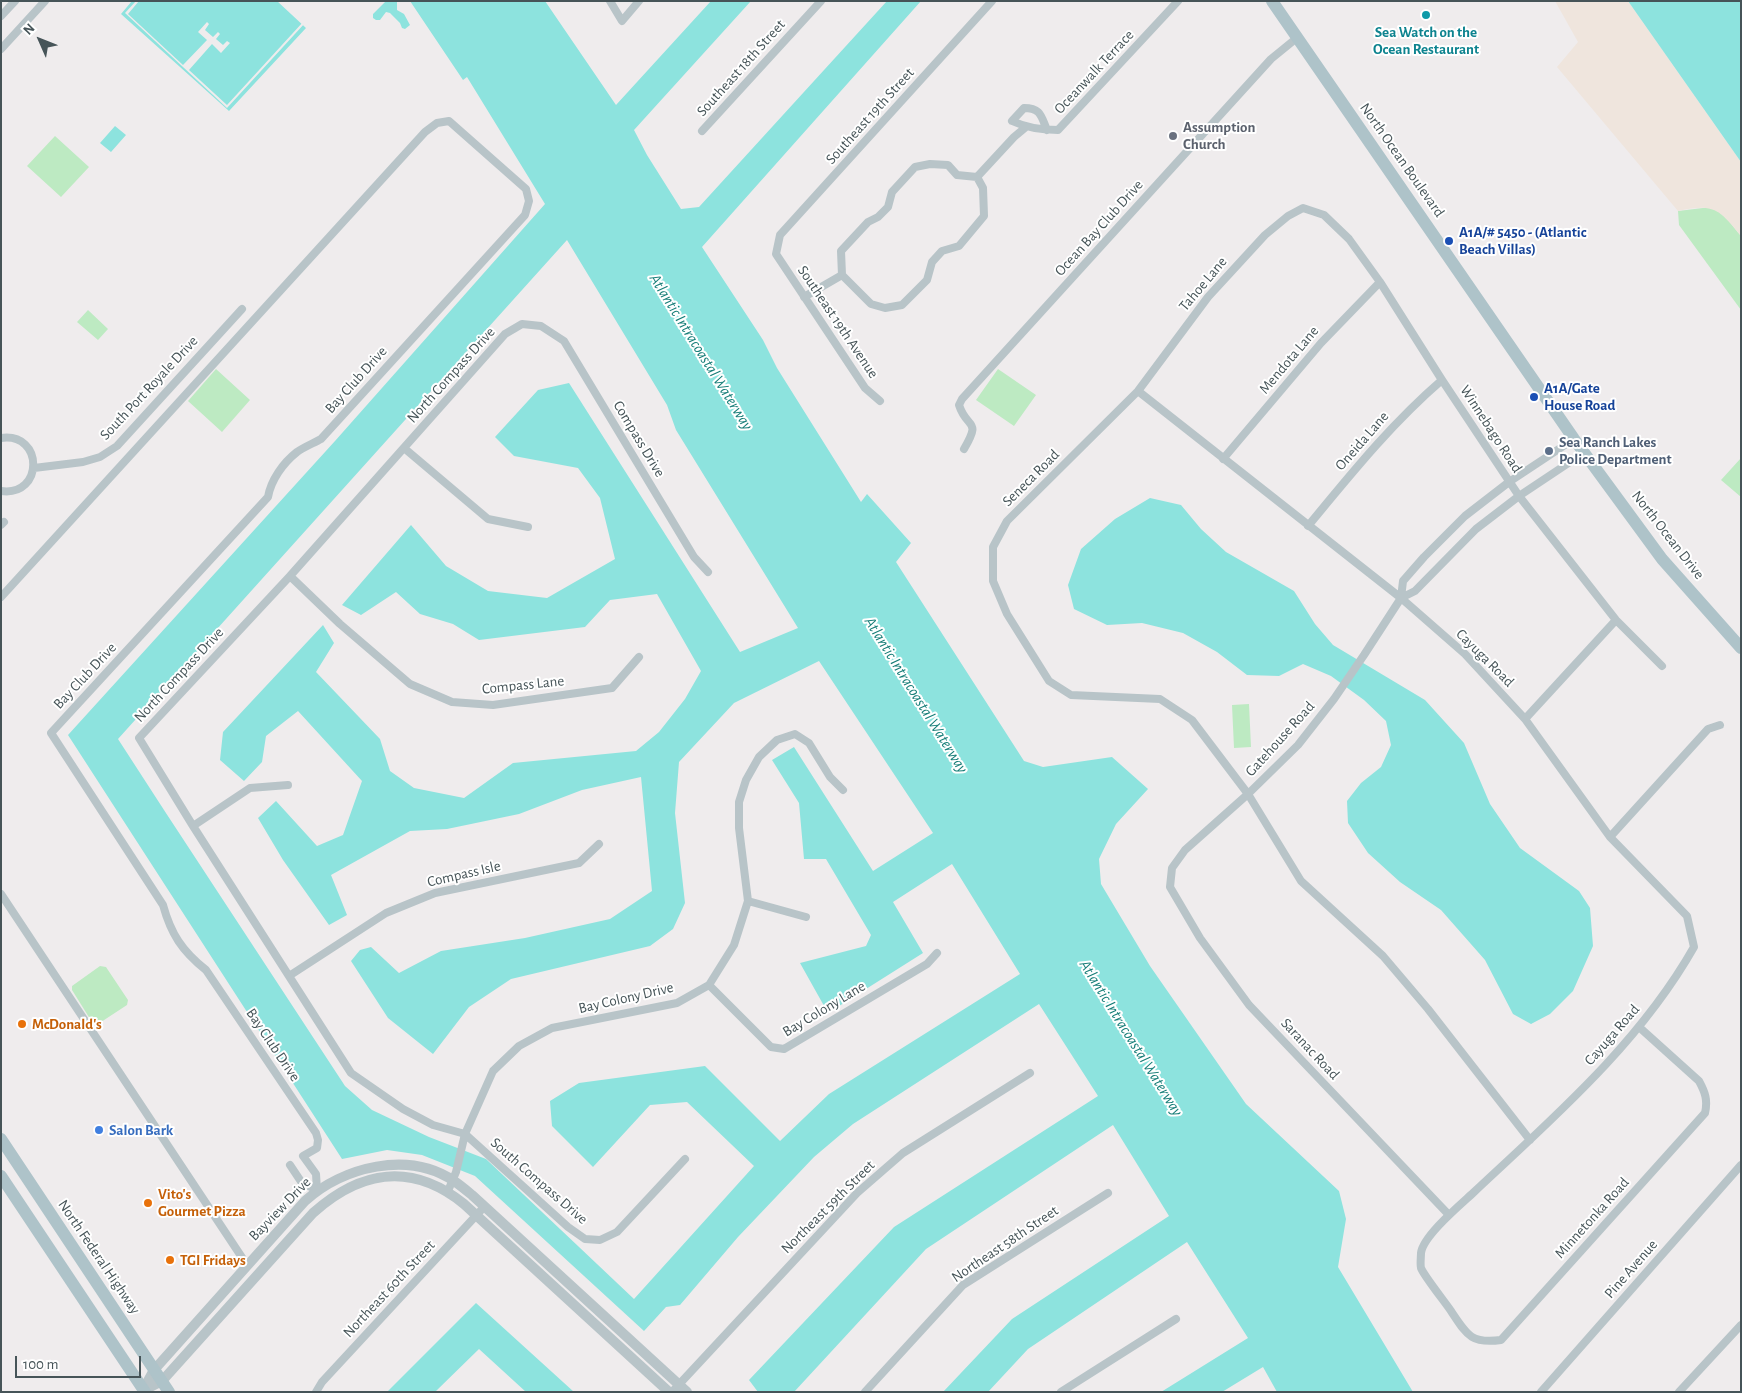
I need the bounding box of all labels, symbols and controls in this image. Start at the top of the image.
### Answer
marker: Sea Watch on the Ocean Restaurant [1420,9,1432,21]
north arrow [15,15,65,65]
street label: Southeast 18th Street [693,16,789,120]
text: N [21,21,38,38]
place label: Sea Watch on the Ocean Restaurant [1373,23,1479,58]
street label: Oceanwalk Terrace [1050,26,1138,118]
street label: Southeast 19th Street [822,64,918,168]
street label: North Ocean Boulevard [1356,99,1448,221]
place label: Assumption Church [1183,118,1255,153]
marker: Assumption Church [1167,130,1179,142]
street label: Ocean Bay Club Drive [1051,176,1147,280]
place label: A1A/# 5450 - (Atlantic Beach Villas) [1459,223,1587,258]
marker: A1A/# 5450 - (Atlantic Beach Villas) [1443,235,1455,247]
street label: Tahoe Lane [1175,253,1231,315]
street label: Southeast 19th Avenue [794,262,882,382]
water label: Atlantic Intracoastal Waterway [645,270,757,434]
street label: Mendota Lane [1255,322,1323,398]
street label: North Compass Drive [403,323,499,427]
street label: South Port Royale Drive [96,332,202,444]
street label: Bay Club Drive [321,343,391,417]
place label: A1A/Gate House Road [1544,379,1615,414]
street label: Winnebago Road [1456,382,1526,476]
marker: A1A/Gate House Road [1528,391,1540,403]
street label: Compass Drive [609,397,669,481]
street label: Oneida Lane [1331,408,1393,474]
place label: Sea Ranch Lakes Police Department [1559,433,1671,468]
marker: Sea Ranch Lakes Police Department [1543,445,1555,457]
street label: Seneca Road [999,446,1063,510]
street label: North Ocean Drive [1628,487,1708,583]
water label: Atlantic Intracoastal Waterway [860,613,972,777]
street label: North Compass Drive [130,624,228,726]
street label: Cayuga Road [1452,625,1518,691]
street label: Bay Club Drive [50,639,120,713]
street label: Compass Lane [481,672,565,698]
street label: Gatehouse Road [1242,698,1318,780]
street label: Compass Isle [426,857,502,891]
water label: Atlantic Intracoastal Waterway [1075,956,1187,1120]
street label: Bay Colony Lane [779,977,869,1041]
street label: Bay Colony Drive [577,978,675,1018]
street label: Cayuga Road [1581,1001,1643,1069]
street label: Bay Club Drive [242,1005,304,1085]
street label: Saranac Road [1277,1014,1343,1084]
place label: McDonald's [32,1015,102,1033]
marker: McDonald's [16,1018,28,1030]
place label: Salon Bark [109,1121,173,1139]
marker: Salon Bark [93,1124,105,1136]
street label: South Compass Drive [487,1134,591,1228]
street label: Northeast 59th Street [777,1156,879,1258]
street label: Bayview Drive [245,1173,315,1245]
street label: Minnetonka Road [1551,1174,1633,1262]
place label: Vito's Gourmet Pizza [158,1185,246,1220]
street label: North Federal Highway [54,1196,144,1318]
marker: Vito's Gourmet Pizza [142,1197,154,1209]
street label: Northeast 58th Street [948,1202,1062,1286]
street label: Pine Avenue [1600,1236,1662,1302]
street label: Northeast 60th Street [339,1237,439,1341]
place label: TGI Fridays [180,1251,246,1269]
marker: TGI Fridays [164,1254,176,1266]
scale bar [18,1346,144,1378]
text: 100 m [23,1357,58,1372]

